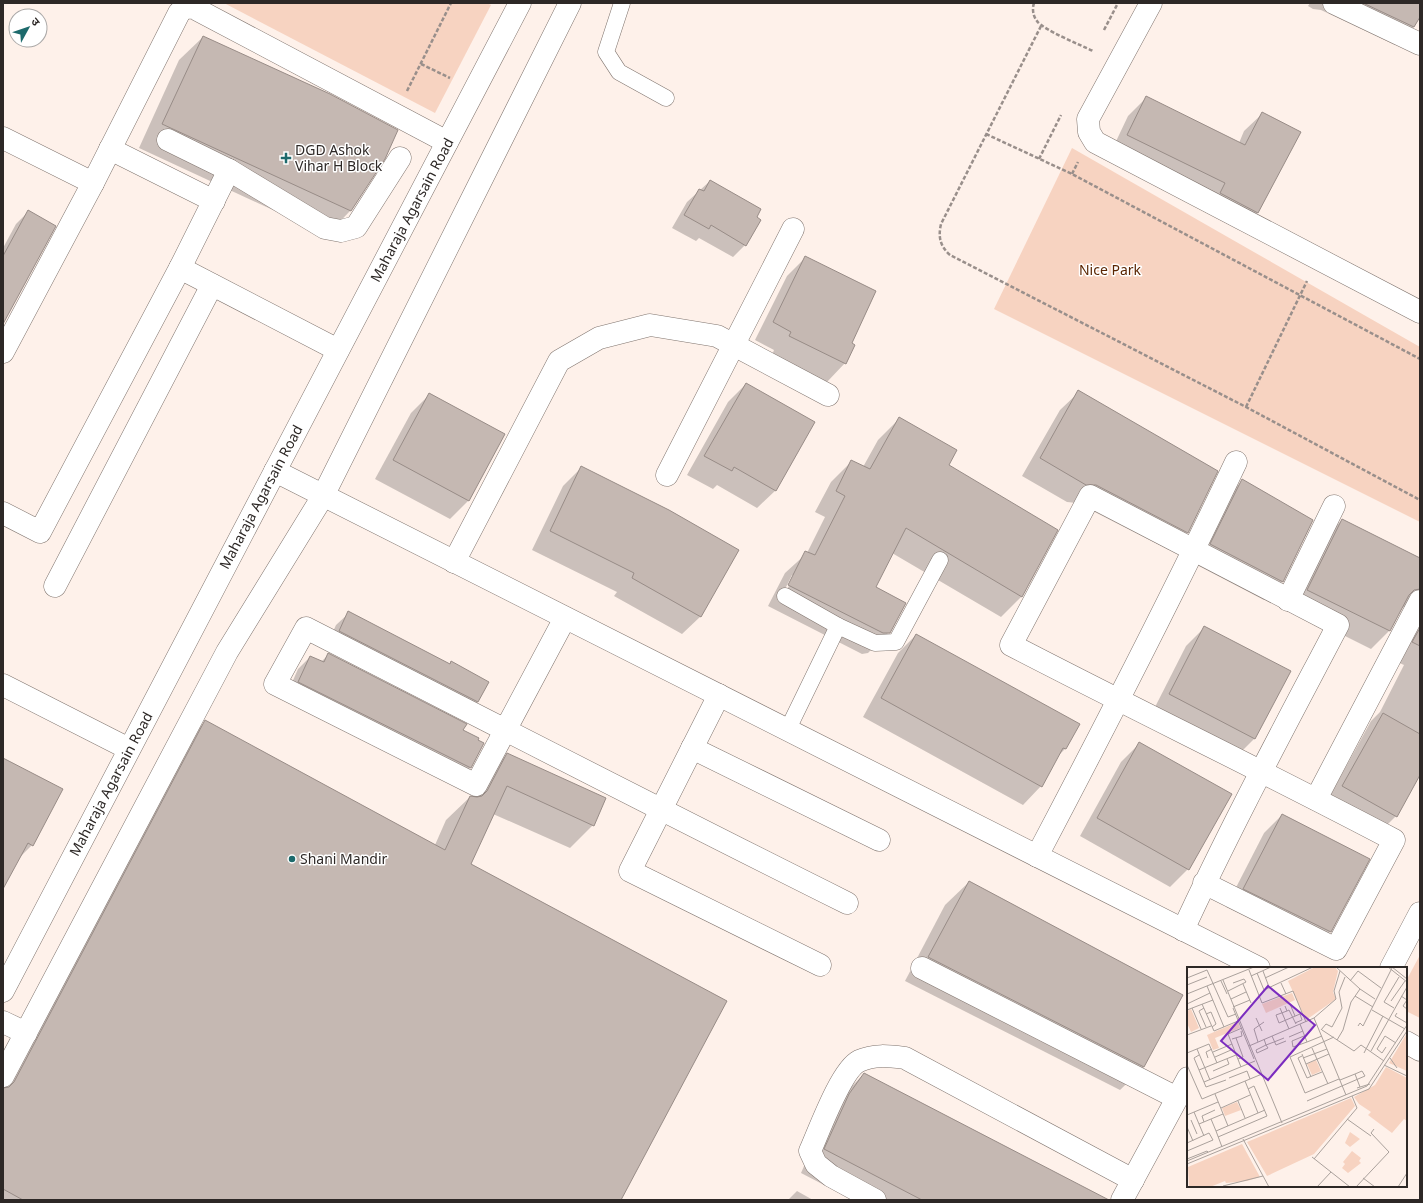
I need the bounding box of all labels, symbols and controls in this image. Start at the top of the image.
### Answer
north arrow [8,8,48,48]
text: उ [28,14,44,29]
street label: Maharaja Agarsain Road [365,134,458,285]
place label: DGD Ashok Vihar H Block [295,140,383,175]
marker: DGD Ashok Vihar H Block [280,152,292,164]
park label: Nice Park [1079,260,1142,279]
street label: Maharaja Agarsain Road [214,421,307,572]
street label: Maharaja Agarsain Road [64,708,157,859]
place label: Shani Mandir [300,849,388,868]
marker: Shani Mandir [287,854,297,864]
inset map [1187,967,1407,1187]

